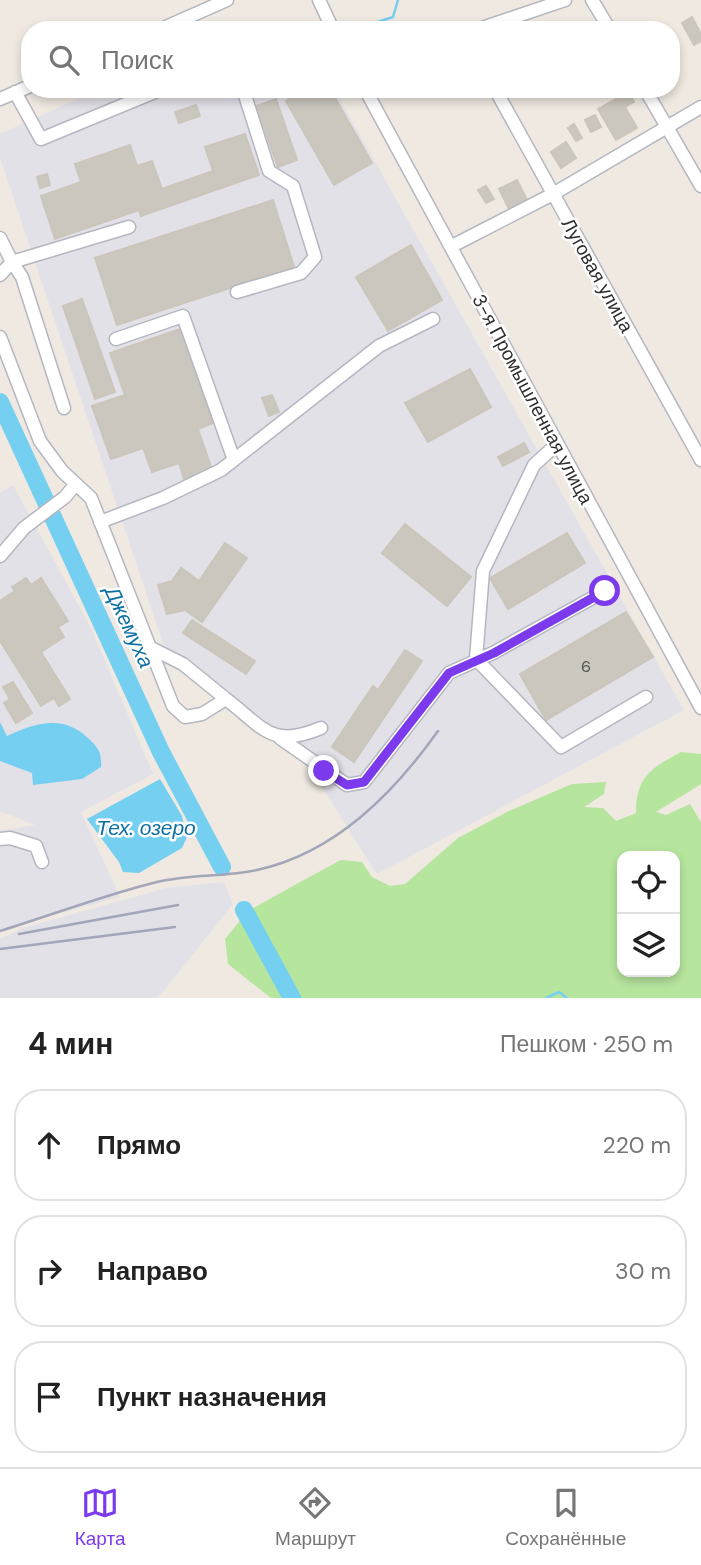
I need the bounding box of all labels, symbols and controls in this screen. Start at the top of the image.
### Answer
search box [21,21,680,98]
icon: search [45,41,83,79]
text: Поиск [101,43,173,77]
street label: Луговая улица [556,214,640,337]
street label: 3-я Промышленная улица [467,290,599,509]
route start [589,575,620,606]
water label: Джемуха [97,580,160,672]
house number: 6 [581,656,591,677]
route end [308,755,339,786]
water label: Тех. озеро [96,814,196,842]
map controls [617,851,680,977]
button: locate [617,851,680,914]
button: layers [617,914,680,977]
text: 4 мин [28,1024,113,1063]
text: Пешком · 250 m [500,1029,673,1059]
icon: ahead [30,1126,68,1164]
text: Прямо [97,1128,181,1162]
text: 220 m [602,1130,671,1160]
icon: right [30,1252,68,1290]
text: Направо [97,1254,208,1288]
text: 30 m [615,1256,671,1286]
icon: arrive [30,1378,68,1416]
text: Пункт назначения [97,1380,327,1414]
tab: Карта [75,1484,126,1551]
tab: Маршрут [275,1484,356,1551]
tab: Сохранённые [505,1484,626,1551]

